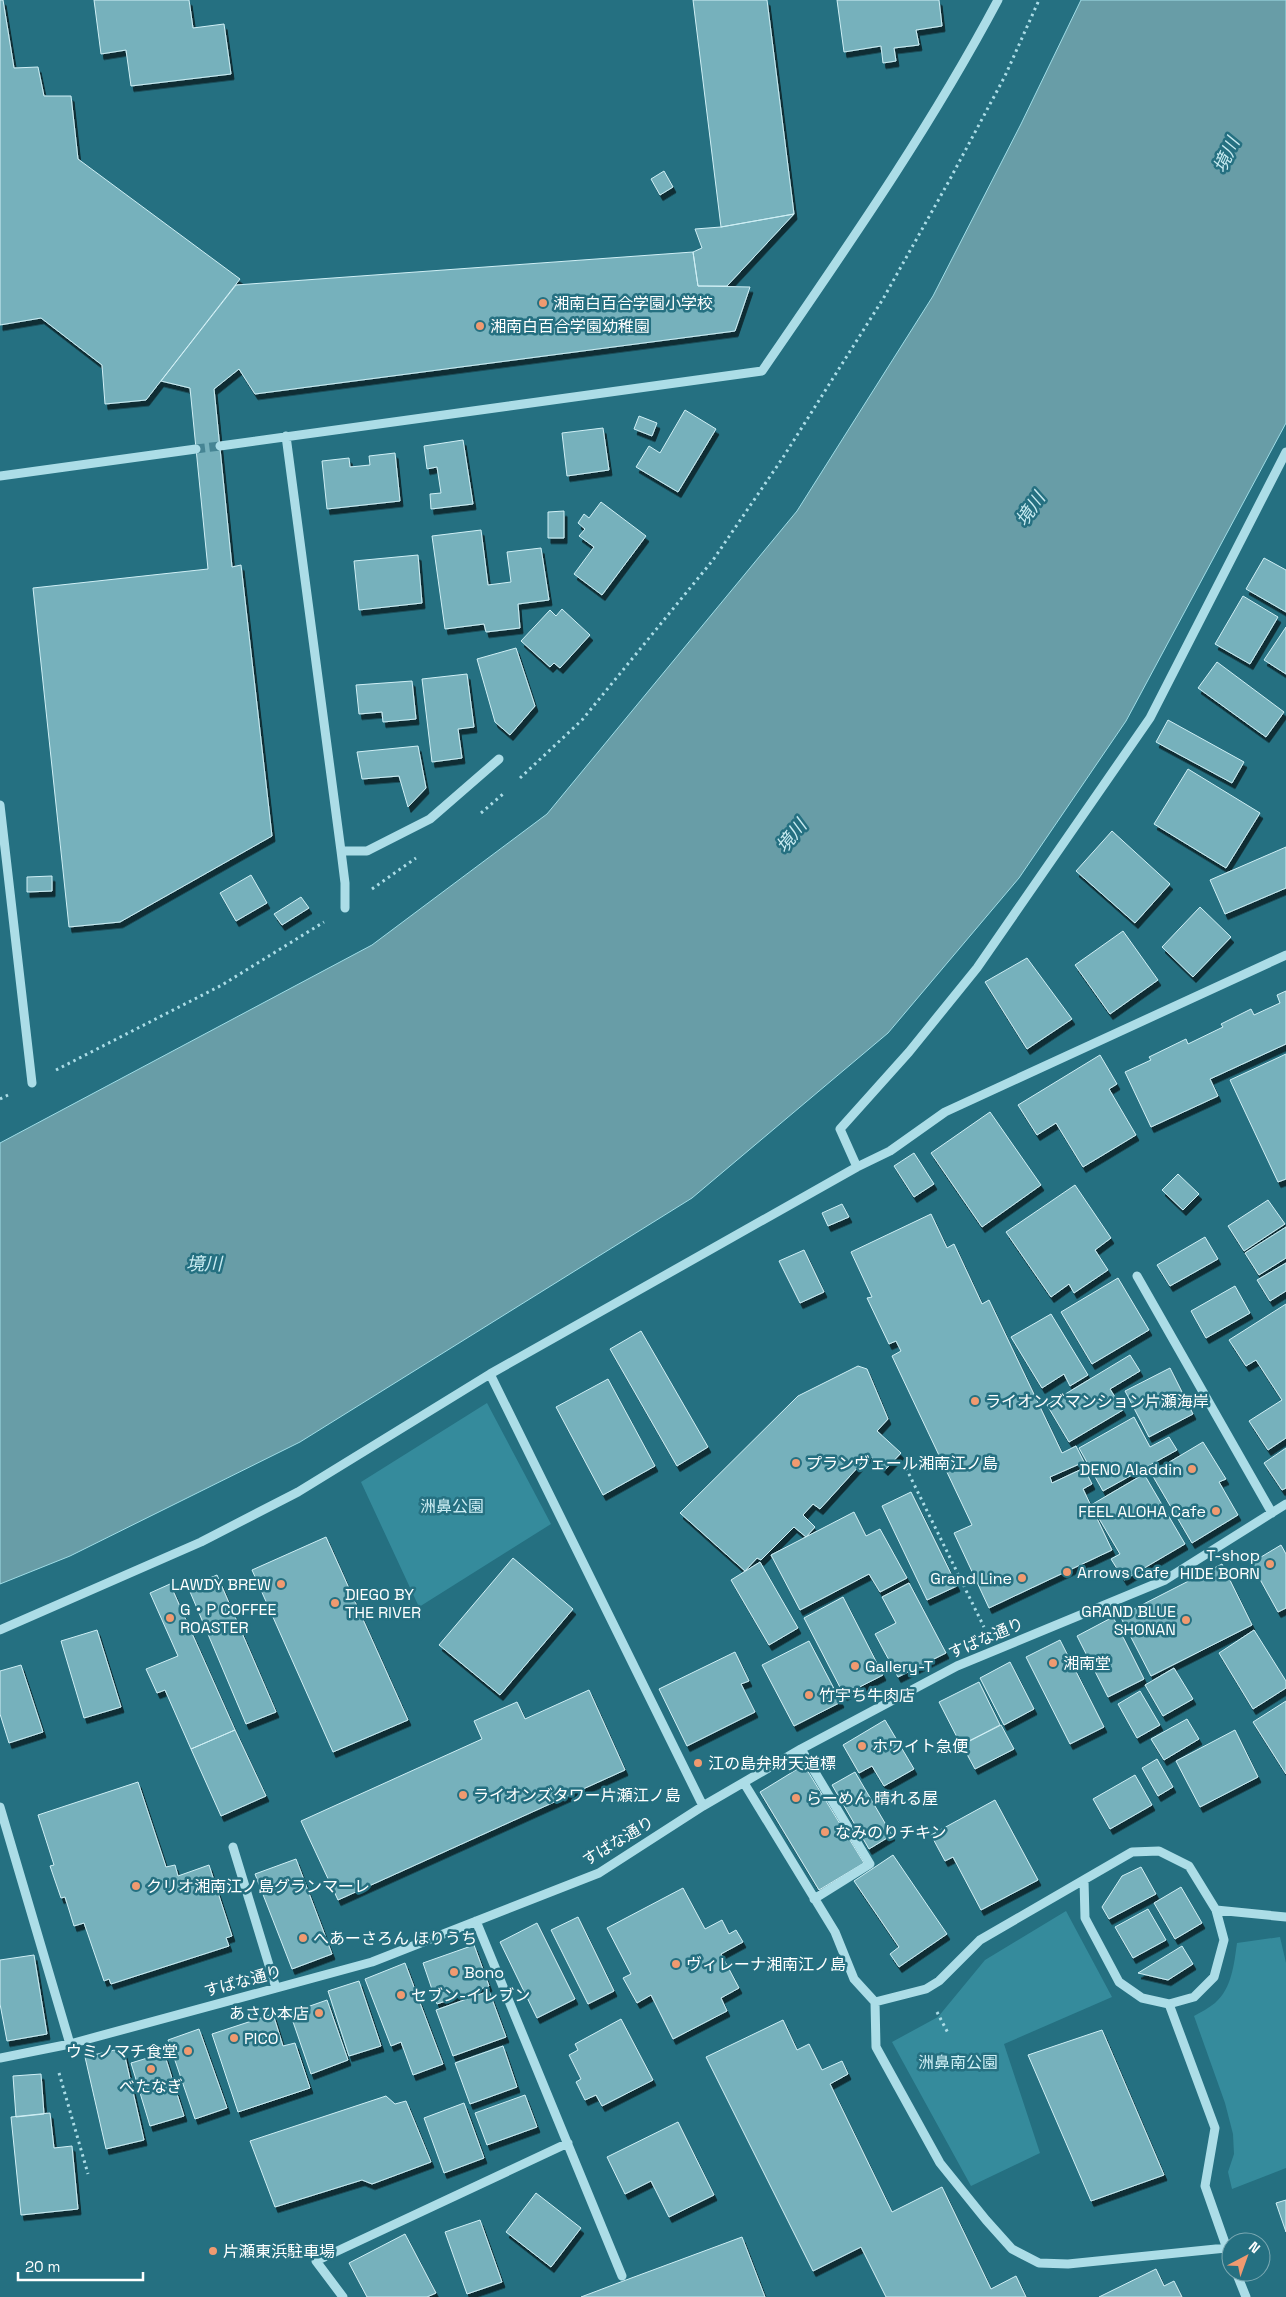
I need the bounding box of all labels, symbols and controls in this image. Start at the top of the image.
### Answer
water label: 境川 [1208,132,1245,176]
place label: 湘南白百合学園小学校 [553,293,713,314]
marker: 湘南白百合学園小学校 [537,297,549,309]
place label: 湘南白百合学園幼稚園 [490,316,650,337]
marker: 湘南白百合学園幼稚園 [474,320,486,332]
water label: 境川 [1010,486,1051,530]
water label: 境川 [771,813,813,857]
water label: 境川 [186,1252,224,1275]
place label: ライオンズマンション片瀬海岸 [985,1391,1209,1412]
marker: ライオンズマンション片瀬海岸 [969,1395,981,1407]
place label: プランヴェール湘南江ノ島 [806,1453,998,1474]
marker: プランヴェール湘南江ノ島 [790,1457,802,1469]
place label: DENO Aladdin [1080,1459,1182,1480]
marker: DENO Aladdin [1186,1463,1198,1475]
park label: 洲鼻公園 [420,1496,484,1517]
place label: FEEL ALOHA Cafe [1078,1501,1206,1522]
marker: FEEL ALOHA Cafe [1210,1505,1222,1517]
place label: T-shop HIDE BORN [1180,1545,1260,1584]
marker: T-shop HIDE BORN [1264,1558,1276,1570]
place label: Arrows Cafe [1077,1562,1169,1583]
marker: Arrows Cafe [1061,1566,1073,1578]
place label: Grand Line [930,1568,1012,1589]
marker: Grand Line [1016,1572,1028,1584]
place label: LAWDY BREW [171,1574,271,1595]
marker: LAWDY BREW [275,1578,287,1590]
place label: DIEGO BY THE RIVER [345,1584,421,1623]
marker: DIEGO BY THE RIVER [329,1597,341,1609]
place label: G・P COFFEE ROASTER [180,1599,277,1638]
place label: GRAND BLUE SHONAN [1081,1601,1176,1640]
marker: G・P COFFEE ROASTER [164,1612,176,1624]
street label: すばな通り [945,1613,1027,1663]
marker: GRAND BLUE SHONAN [1180,1614,1192,1626]
place label: 湘南堂 [1063,1653,1111,1674]
place label: Gallery-T [865,1656,933,1677]
marker: 湘南堂 [1047,1657,1059,1669]
marker: Gallery-T [849,1660,861,1672]
place label: 竹宇ち牛肉店 [819,1685,915,1706]
marker: 竹宇ち牛肉店 [803,1689,815,1701]
place label: ホワイト急便 [872,1736,968,1757]
marker: ホワイト急便 [856,1740,868,1752]
place label: 江の島弁財天道標 [708,1753,836,1774]
marker: 江の島弁財天道標 [692,1757,704,1769]
place label: ライオンズタワー片瀬江ノ島 [473,1785,681,1806]
place label: らーめん 晴れる屋 [806,1788,938,1809]
marker: ライオンズタワー片瀬江ノ島 [457,1789,469,1801]
marker: らーめん 晴れる屋 [790,1792,802,1804]
street label: すばな通り [578,1811,658,1871]
place label: なみのりチキン [835,1822,947,1843]
marker: なみのりチキン [819,1826,831,1838]
place label: クリオ湘南江ノ島グランマーレ [146,1876,370,1897]
marker: クリオ湘南江ノ島グランマーレ [130,1880,142,1892]
place label: へあーさろん ほりうち [313,1928,477,1949]
marker: へあーさろん ほりうち [297,1932,309,1944]
place label: ヴィレーナ湘南江ノ島 [686,1954,846,1975]
marker: ヴィレーナ湘南江ノ島 [670,1958,682,1970]
street label: すばな通り [202,1961,284,2001]
place label: Bono [464,1962,504,1983]
marker: Bono [448,1966,460,1978]
place label: セブン-イレブン [411,1985,530,2006]
marker: セブン-イレブン [395,1989,407,2001]
place label: あさひ本店 [229,2003,309,2024]
marker: あさひ本店 [313,2007,325,2019]
place label: PICO [244,2028,279,2049]
marker: PICO [228,2032,240,2044]
place label: ウミノマチ食堂 [66,2041,178,2062]
marker: ウミノマチ食堂 [182,2045,194,2057]
park label: 洲鼻南公園 [918,2052,998,2073]
marker: べたなぎ [145,2063,157,2075]
place label: べたなぎ [119,2076,183,2097]
north arrow [1221,2232,1271,2282]
text: N [1245,2237,1264,2257]
place label: 片瀬東浜駐車場 [223,2241,335,2262]
marker: 片瀬東浜駐車場 [207,2245,219,2257]
scale bar [18,2250,142,2282]
text: 20 m [25,2257,60,2276]

